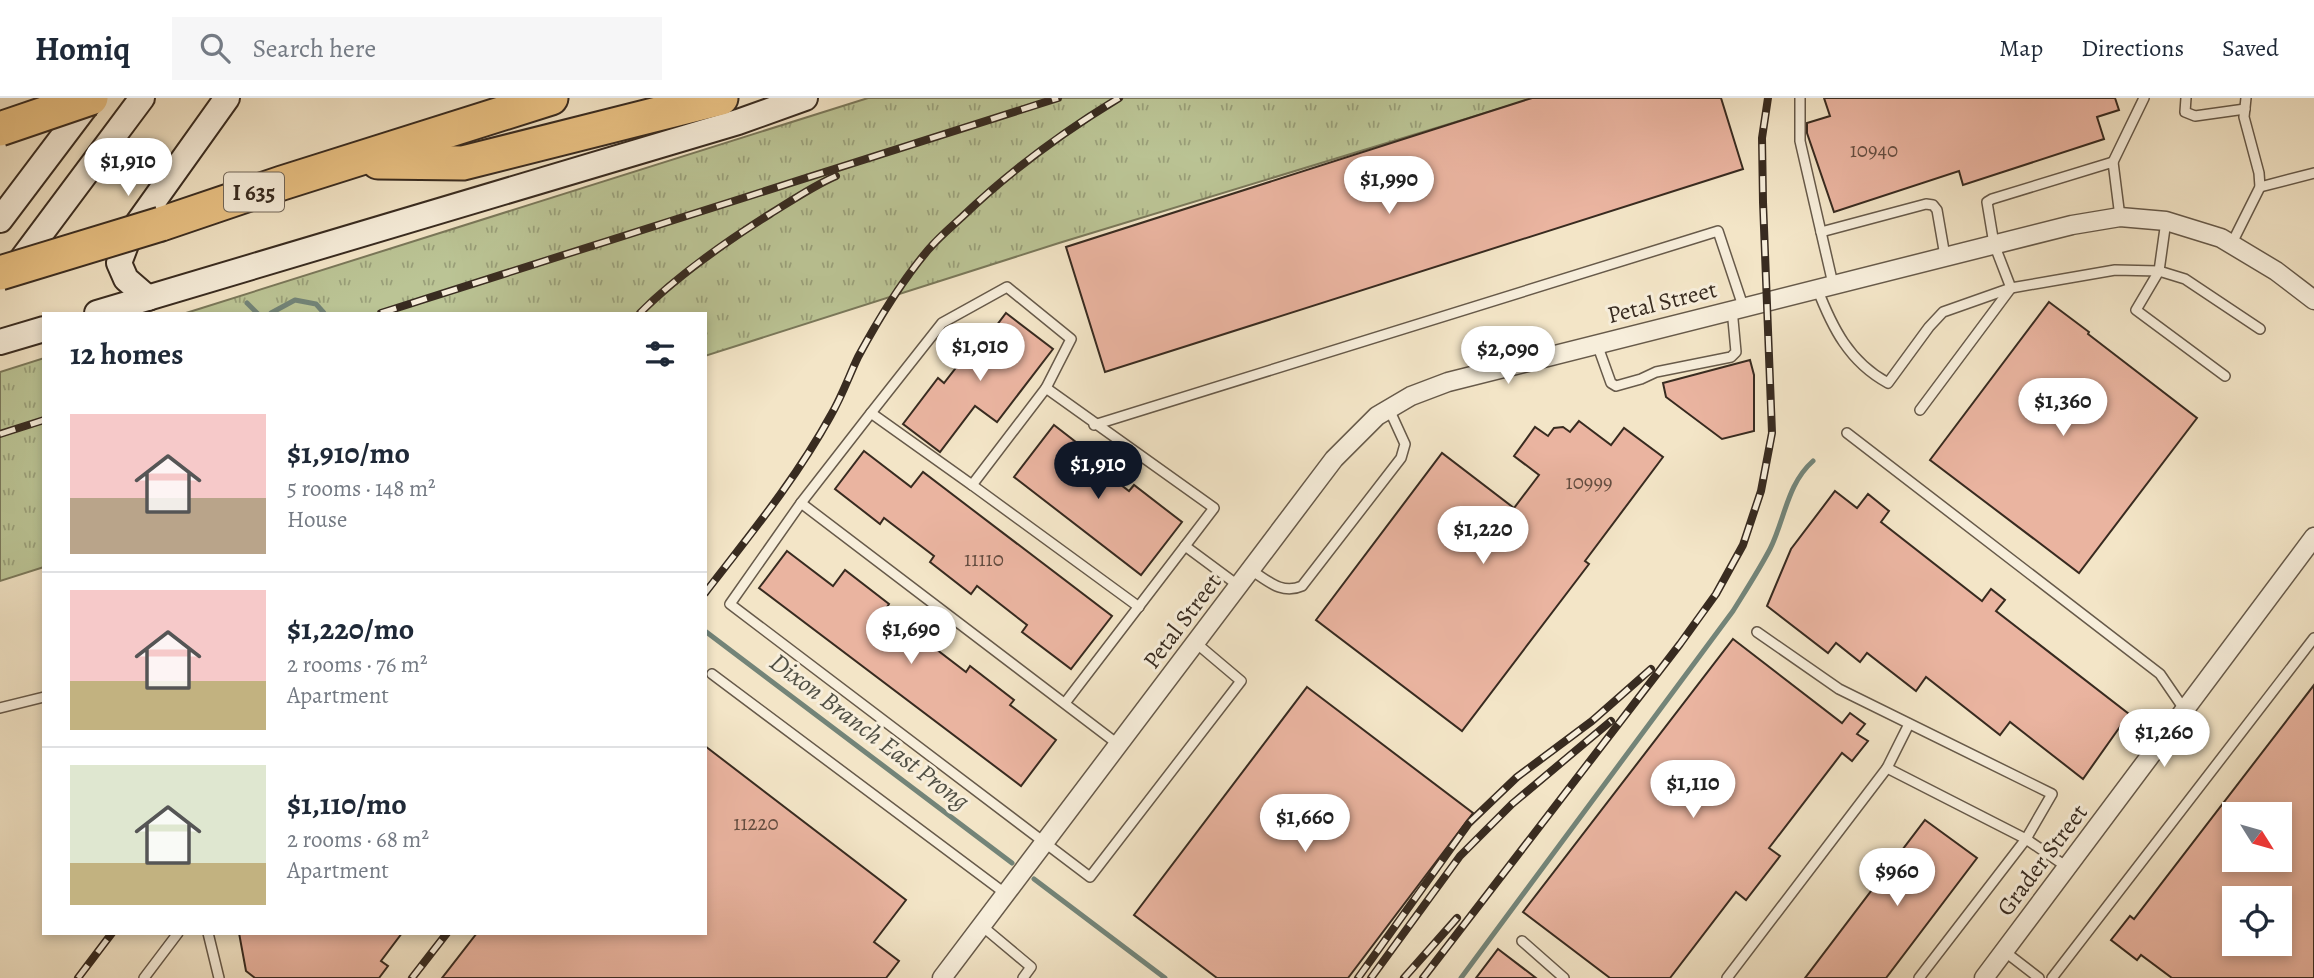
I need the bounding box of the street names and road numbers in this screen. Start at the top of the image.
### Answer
road number: I 635 [224,172,284,212]
street label: Petal Street [1604,273,1720,331]
street label: Petal Street [1136,567,1228,675]
street label: Grader Street [1989,797,2095,922]

